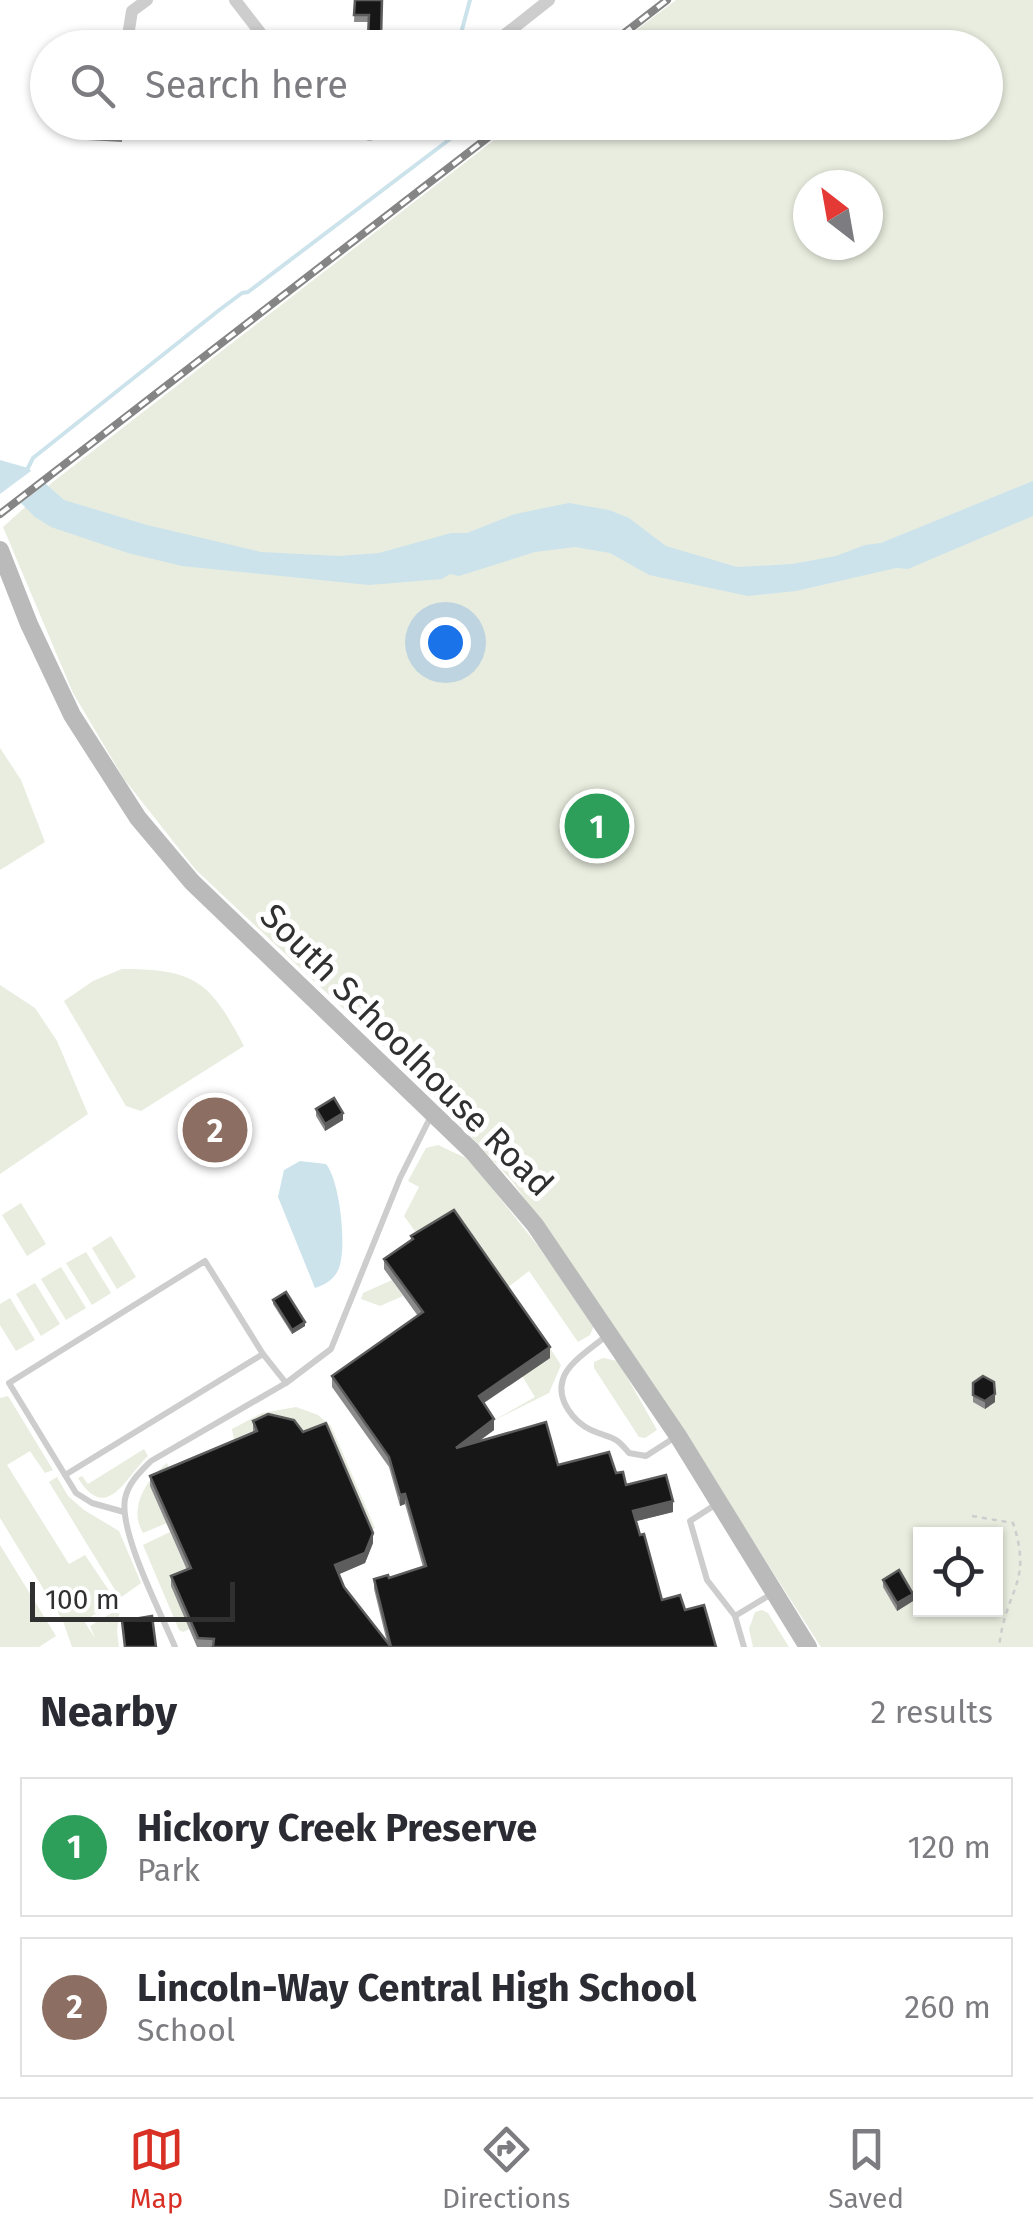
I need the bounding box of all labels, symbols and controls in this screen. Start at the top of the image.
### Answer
search box [30,30,1003,140]
icon: search [65,58,120,113]
text: Search here [145,62,348,108]
north arrow [793,170,883,260]
your location [420,617,471,668]
pin: 1 [564,788,630,864]
street label: South Schoolhouse Road [252,895,562,1205]
pin: 2 [182,1092,248,1168]
map controls [913,1527,1003,1617]
button: locate [913,1527,1003,1617]
scale bar [30,1577,235,1622]
text: 100 m [45,1583,120,1616]
text: Nearby [40,1687,177,1737]
text: 2 results [870,1693,993,1731]
text: Hickory Creek Preserve [137,1805,537,1851]
text: 1 [67,1828,82,1866]
text: 120 m [908,1828,991,1866]
text: Park [137,1851,200,1889]
text: Lincoln-Way Central High School [137,1965,696,2011]
text: 2 [66,1988,83,2026]
text: 260 m [904,1988,991,2026]
text: School [137,2011,235,2049]
tab: Map [129,2122,184,2215]
tab: Directions [442,2122,570,2215]
tab: Saved [828,2122,904,2215]

